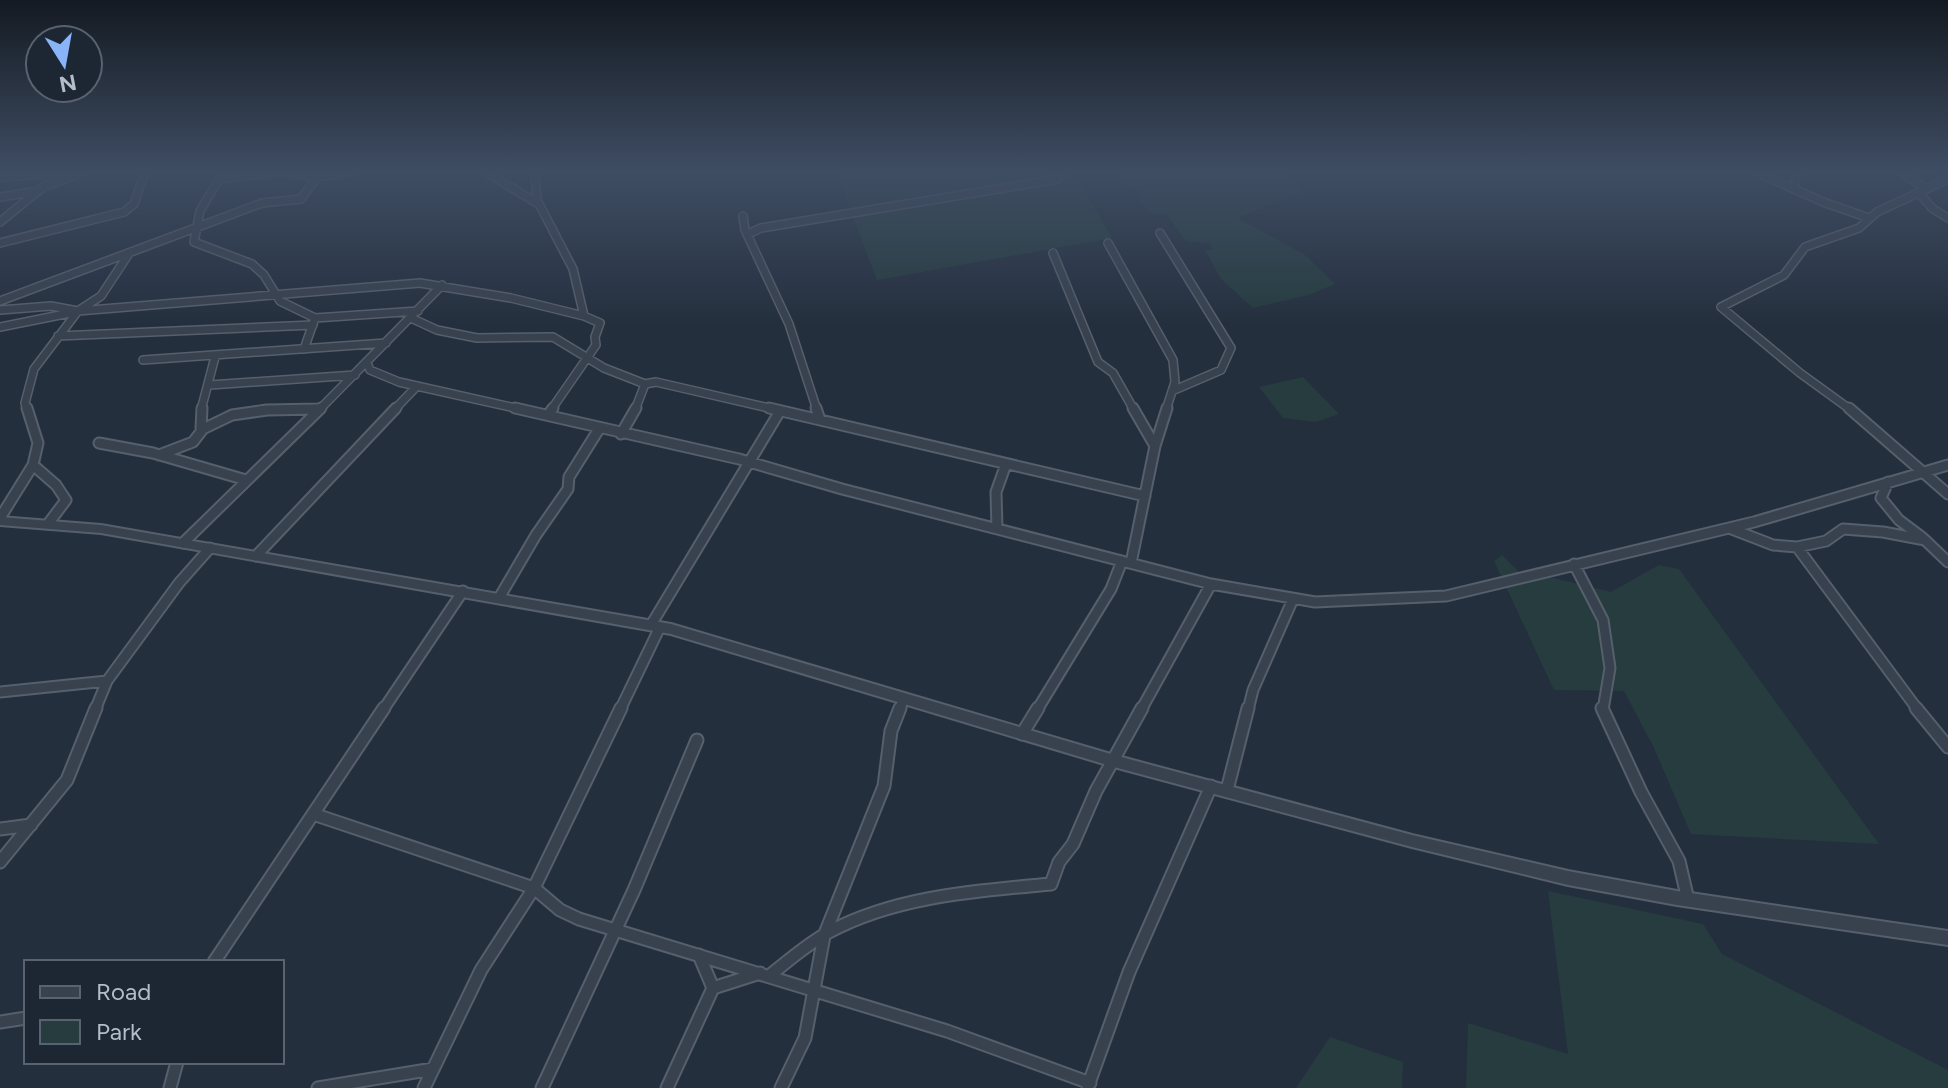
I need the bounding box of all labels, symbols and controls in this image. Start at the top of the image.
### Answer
north arrow [24,24,104,104]
text: N [57,68,79,98]
legend [24,960,284,1064]
text: Road [96,977,151,1006]
text: Park [96,1017,142,1046]

